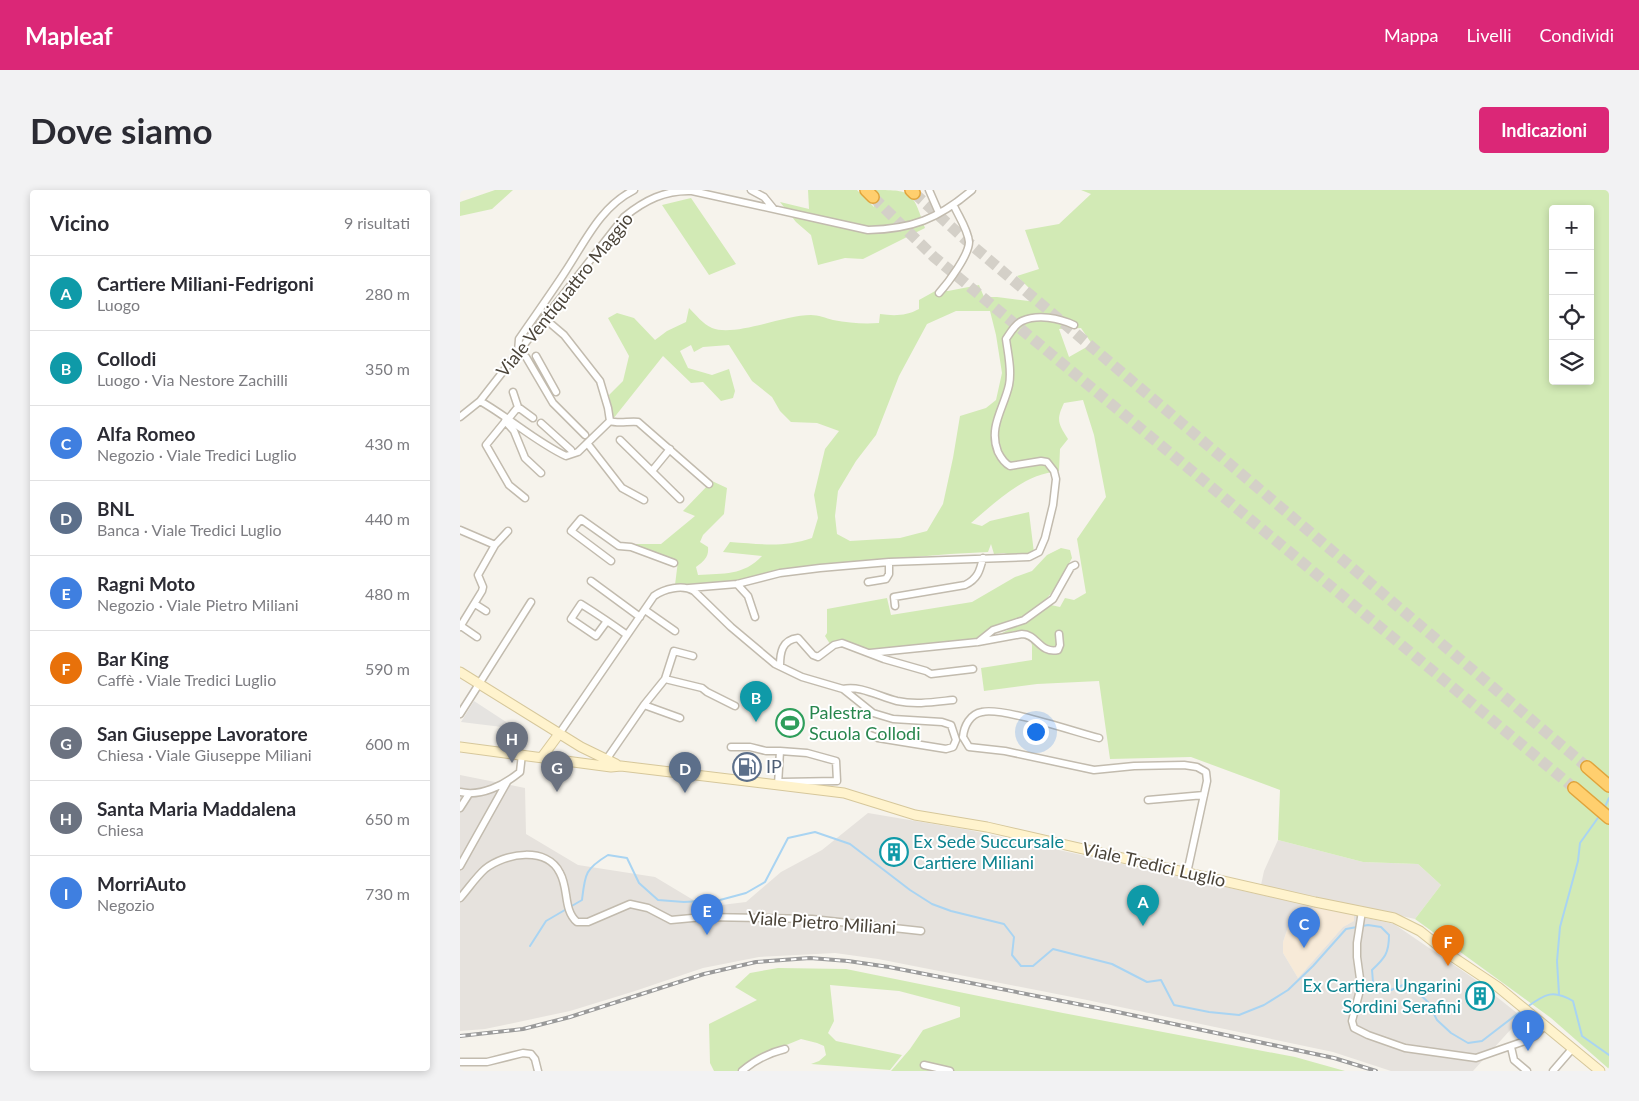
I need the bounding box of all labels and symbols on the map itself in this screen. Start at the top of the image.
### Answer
street label: Viale Ventiquattro Maggio [491,208,637,381]
pin: B [740,681,772,722]
place label: Palestra Scuola Collodi [809,701,921,744]
sports icon: Palestra Scuola Collodi [775,708,805,738]
your location [1023,719,1049,745]
pin: H [496,722,528,763]
pin: G [541,751,573,792]
pin: D [669,752,701,793]
fuel station icon: IP [732,752,762,782]
place label: IP [766,755,782,777]
place label: Ex Sede Succursale Cartiere Miliani [913,830,1064,873]
building icon: Ex Sede Succursale Cartiere Miliani [879,837,909,867]
street label: Viale Tredici Luglio [1080,837,1228,891]
pin: A [1127,885,1159,926]
pin: E [691,894,723,935]
street label: Viale Pietro Miliani [747,906,897,938]
pin: C [1288,907,1320,948]
pin: F [1432,925,1464,966]
place label: Ex Cartiera Ungarini Sordini Serafini [1302,974,1461,1017]
building icon: Ex Cartiera Ungarini Sordini Serafini [1465,981,1495,1011]
pin: I [1512,1010,1544,1051]

